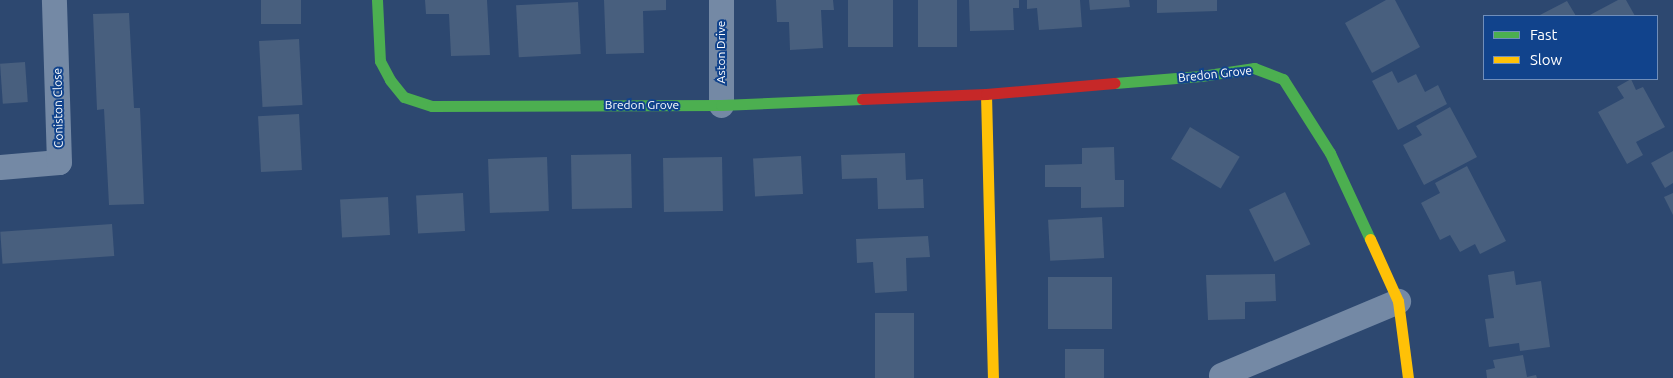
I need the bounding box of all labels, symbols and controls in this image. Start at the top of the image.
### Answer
legend [1483,15,1658,80]
street label: Aston Drive [714,21,728,83]
text: Fast [1530,26,1557,43]
text: Slow [1530,51,1562,68]
street label: Bredon Grove [1177,63,1253,85]
street label: Coniston Close [50,68,66,148]
street label: Bredon Grove [605,98,679,112]

